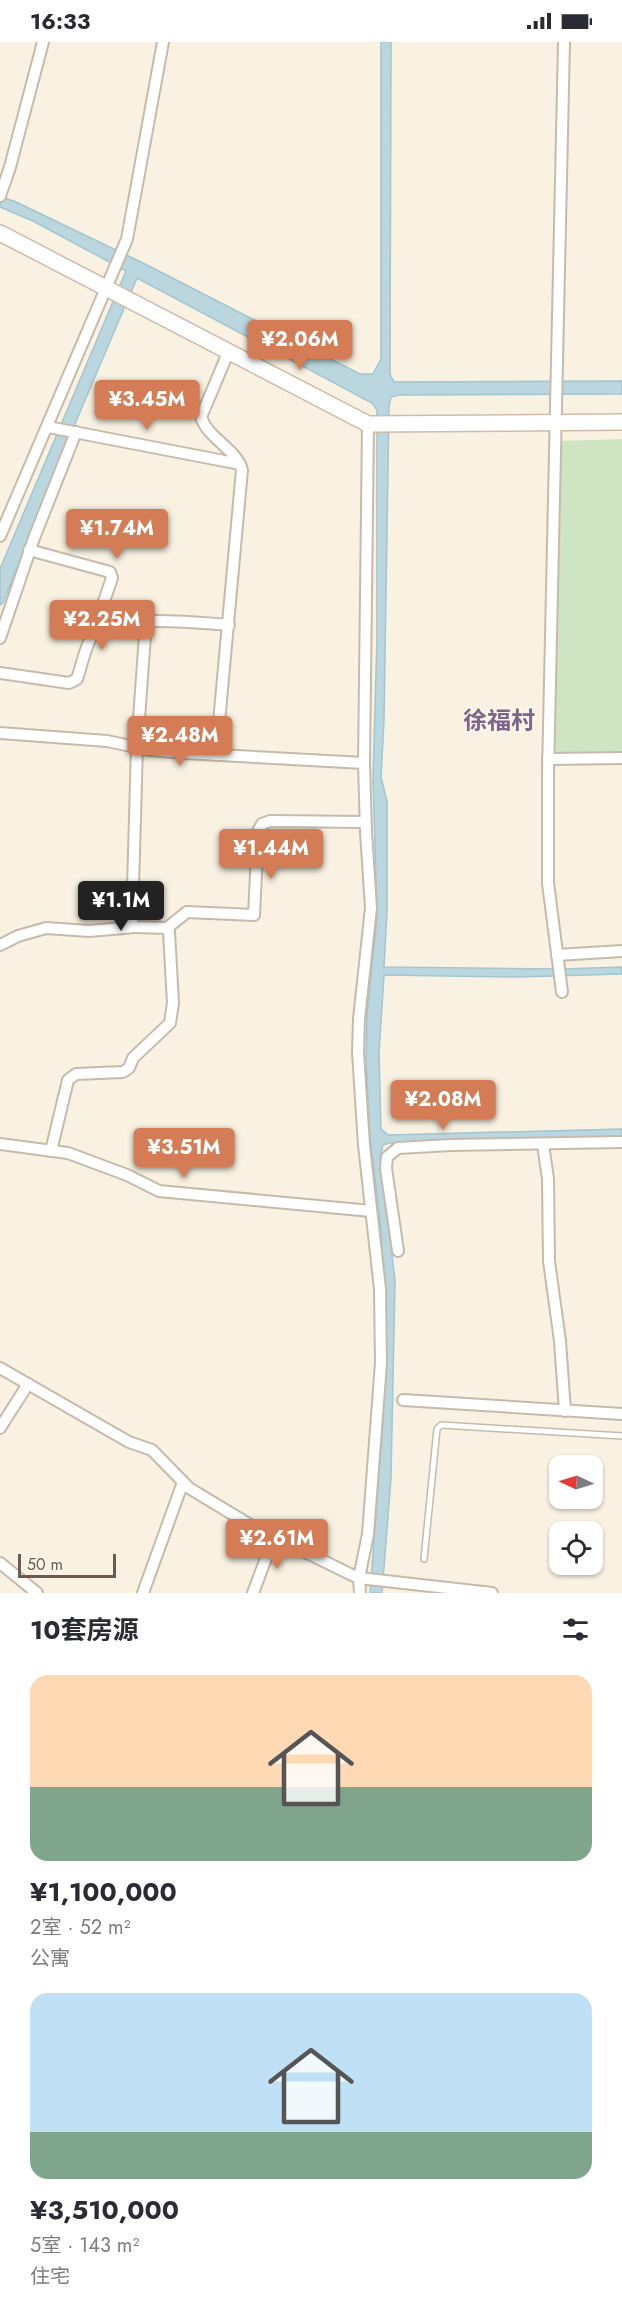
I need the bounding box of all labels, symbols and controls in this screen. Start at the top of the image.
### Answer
text: 16:33 [30,5,90,37]
pin: ¥2.06M [251,320,349,371]
text: ¥2.06M [261,325,339,354]
pin: ¥3.45M [98,380,196,431]
text: ¥3.45M [109,385,185,414]
pin: ¥1.74M [68,509,166,560]
text: ¥1.74M [80,514,154,543]
pin: ¥2.25M [53,600,151,651]
text: ¥2.25M [64,605,140,634]
district label: 徐福村 [463,703,535,738]
pin: ¥2.48M [131,716,229,767]
text: ¥2.48M [141,721,219,750]
pin: ¥1.44M [222,829,320,880]
text: ¥1.44M [233,834,309,863]
pin: ¥1.1M [79,881,163,932]
text: ¥1.1M [92,886,150,915]
pin: ¥2.08M [394,1080,492,1131]
text: ¥2.08M [405,1085,481,1114]
pin: ¥3.51M [135,1128,233,1179]
text: ¥3.51M [148,1133,220,1162]
north arrow [549,1455,603,1509]
map controls [549,1455,603,1575]
pin: ¥2.61M [228,1519,326,1570]
button: locate [549,1521,603,1575]
text: ¥2.61M [240,1524,314,1553]
scale bar [18,1551,116,1578]
text: 50 m [27,1553,63,1576]
text: 10套房源 [30,1611,138,1649]
icon: filters [559,1613,592,1646]
icon: home [257,1714,365,1822]
text: ¥1,100,000 [30,1873,177,1911]
text: 2室 · 52 m² [30,1913,131,1942]
text: 公寓 [30,1944,70,1973]
icon: home [257,2032,365,2140]
text: ¥3,510,000 [30,2191,179,2229]
text: 5室 · 143 m² [30,2231,139,2260]
text: 住宅 [30,2262,70,2291]

